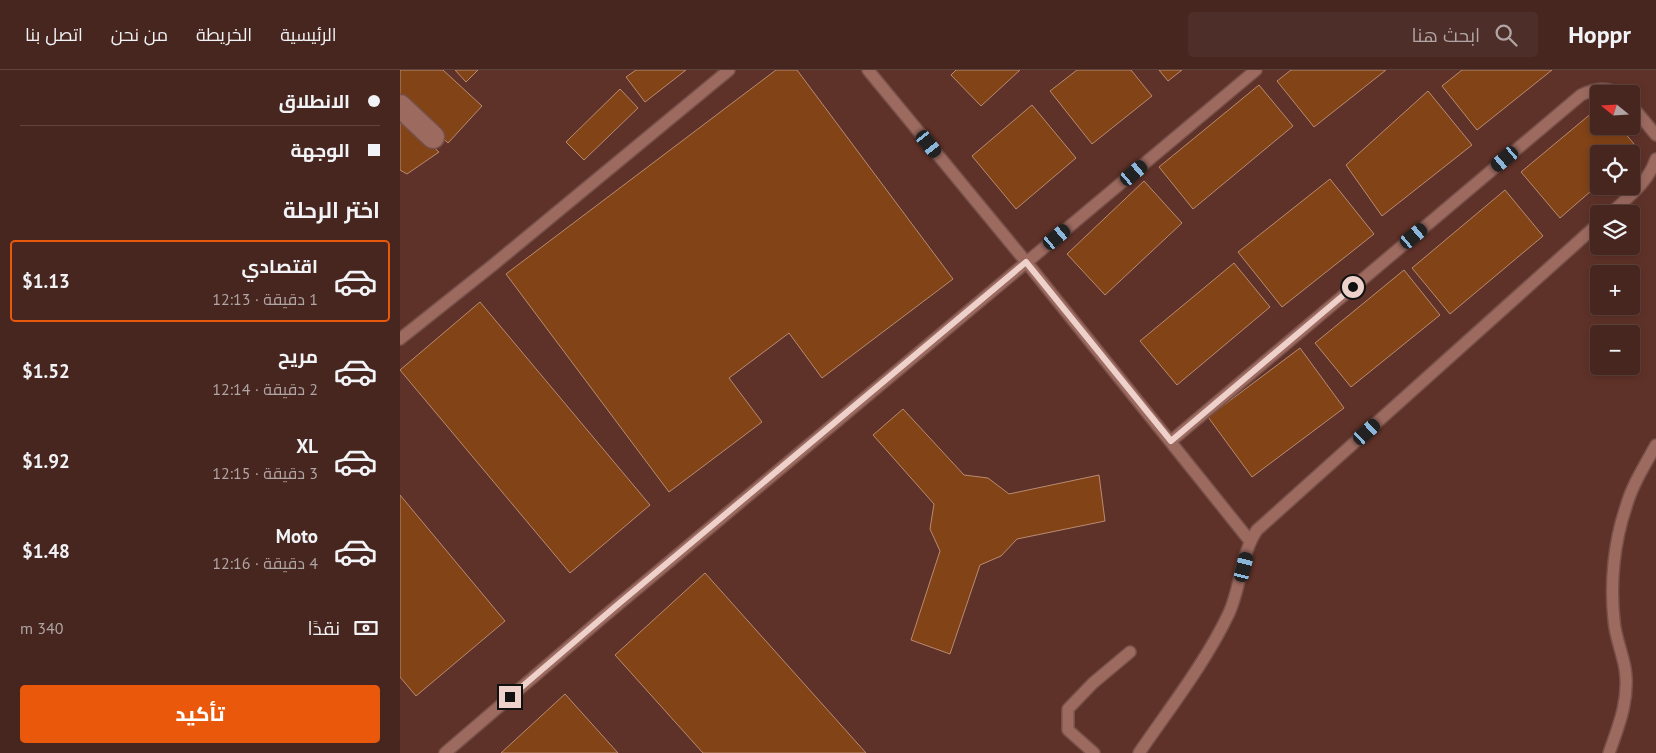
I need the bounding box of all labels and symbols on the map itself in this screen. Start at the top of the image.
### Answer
north arrow [1590,85,1640,135]
car [913,128,944,160]
car [1488,144,1521,174]
car [1117,158,1150,188]
car [1397,221,1430,251]
car [1040,222,1073,252]
route start [1342,276,1364,298]
car [1350,416,1383,448]
car [1233,551,1254,583]
route end [499,686,521,708]

